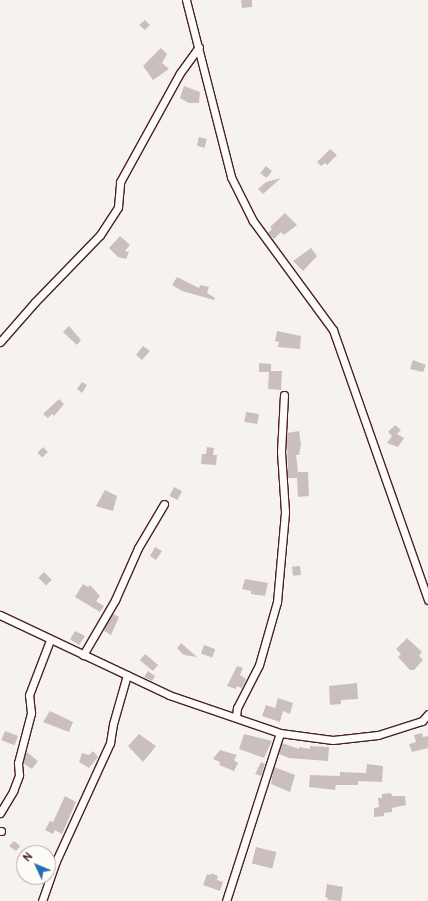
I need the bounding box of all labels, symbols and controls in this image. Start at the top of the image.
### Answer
north arrow [16,845,56,885]
text: N [20,850,35,864]

